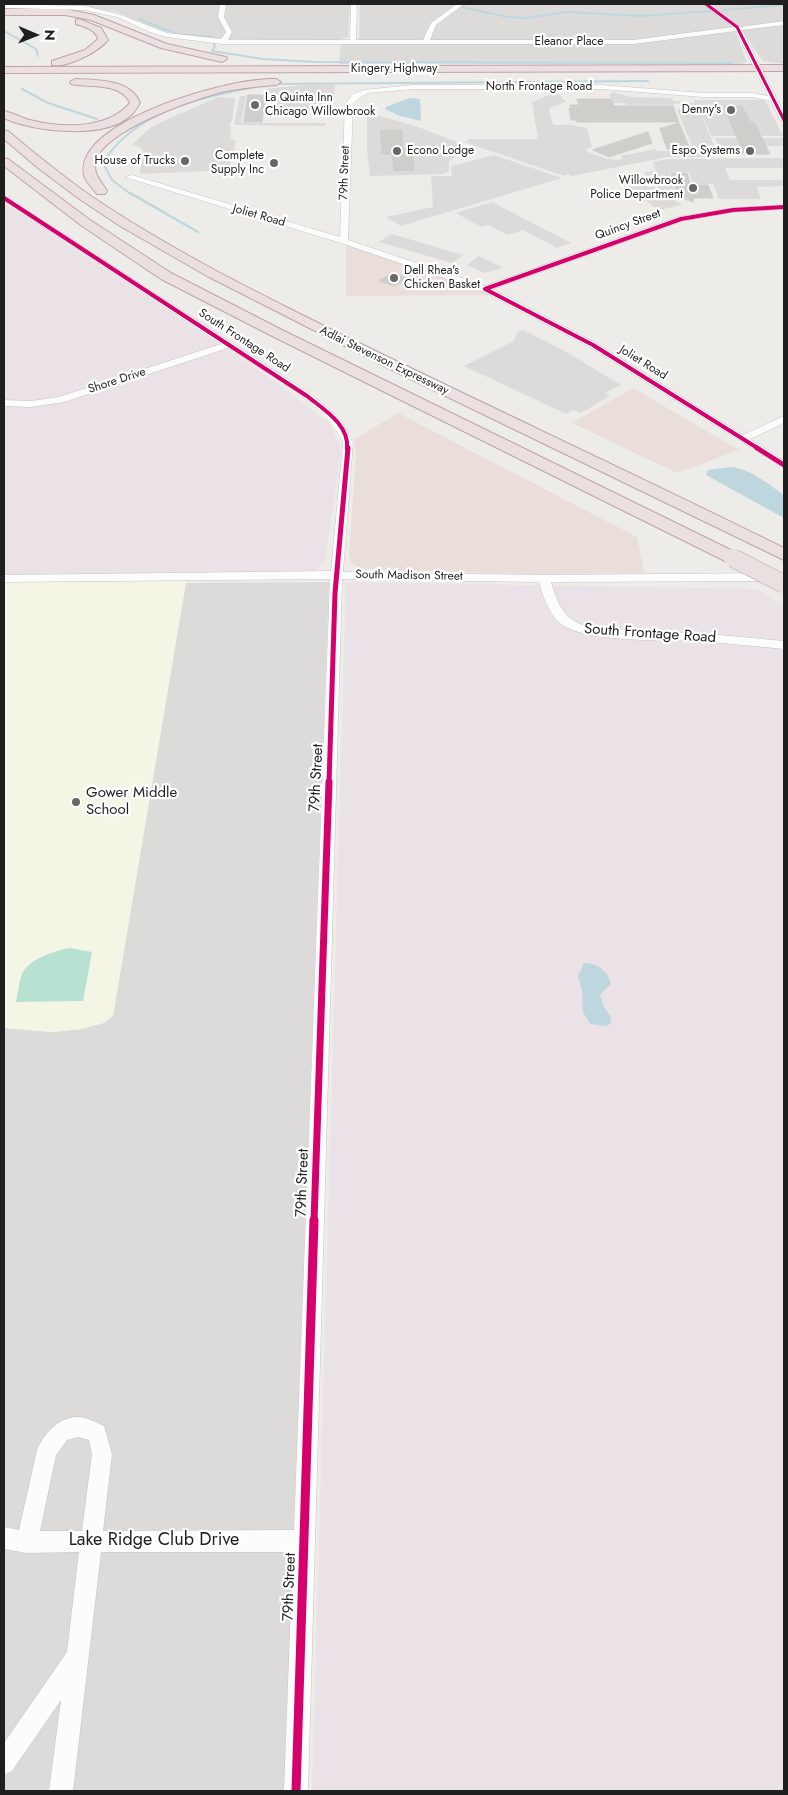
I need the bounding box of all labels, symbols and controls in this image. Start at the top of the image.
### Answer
north arrow [10,10,60,60]
text: N [40,30,60,41]
street label: Eleanor Place [535,35,603,49]
street label: Kingery Highway [351,62,437,76]
street label: North Frontage Road [486,80,592,94]
place label: La Quinta Inn Chicago Willowbrook [265,91,375,119]
marker: La Quinta Inn Chicago Willowbrook [249,99,261,111]
place label: Denny's [682,103,721,117]
marker: Denny's [725,104,737,116]
place label: Econo Lodge [407,144,474,158]
place label: Espo Systems [672,144,740,158]
street label: 79th Street [337,145,353,201]
marker: Econo Lodge [391,145,403,157]
marker: Espo Systems [744,145,756,157]
place label: Complete Supply Inc [211,149,264,177]
place label: House of Trucks [94,154,175,168]
marker: House of Trucks [179,155,191,167]
marker: Complete Supply Inc [268,157,280,169]
place label: Willowbrook Police Department [590,174,683,202]
marker: Willowbrook Police Department [687,182,699,194]
street label: Joliet Road [231,202,287,230]
street label: Quincy Street [593,207,663,243]
place label: Dell Rhea's Chicken Basket [404,264,480,292]
marker: Dell Rhea's Chicken Basket [388,272,400,284]
street label: South Frontage Road [196,306,292,376]
street label: Adlai Stevenson Expressway [317,323,451,399]
street label: Joliet Road [616,343,670,383]
street label: Shore Drive [86,365,148,397]
street label: South Madison Street [355,568,463,584]
street label: South Frontage Road [583,620,717,648]
street label: 79th Street [306,743,328,813]
place label: Gower Middle School [86,784,177,819]
marker: Gower Middle School [70,796,82,808]
street label: 79th Street [293,1149,313,1217]
street label: Lake Ridge Club Drive [69,1530,239,1552]
street label: 79th Street [280,1553,300,1621]

